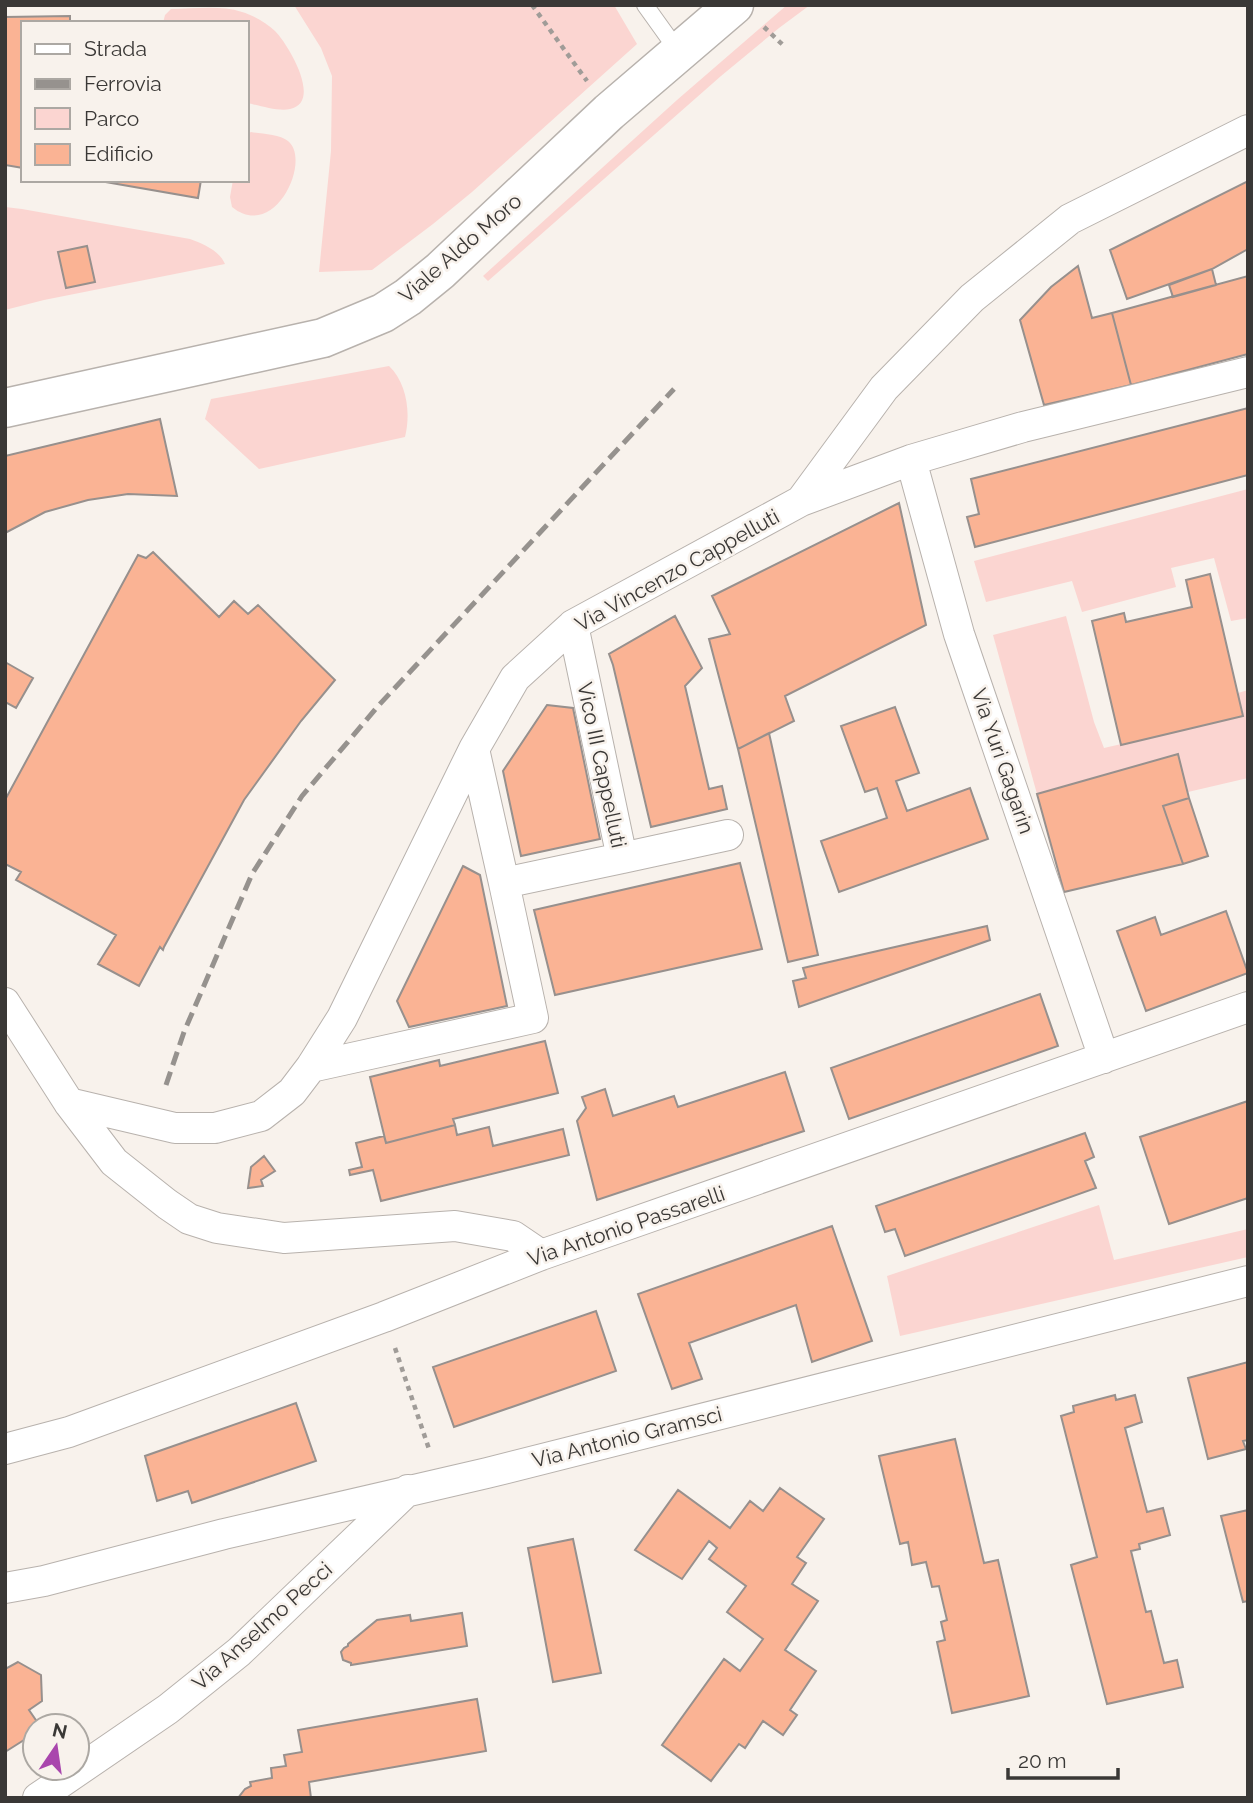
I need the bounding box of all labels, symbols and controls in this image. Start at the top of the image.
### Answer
legend [21,21,248,182]
text: Strada [84,36,147,61]
text: Ferrovia [84,71,162,96]
text: Parco [84,106,139,131]
text: Edificio [84,141,153,166]
street label: Viale Aldo Moro [394,188,526,308]
street label: Via Vincenzo Cappelluti [571,503,783,637]
street label: Vico III Cappelluti [572,680,632,850]
street label: Via Yuri Gagarin [966,685,1040,837]
street label: Via Antonio Passarelli [524,1181,728,1271]
street label: Via Antonio Gramsci [530,1401,724,1473]
street label: Via Anselmo Pecci [187,1557,337,1695]
north arrow [21,1712,91,1782]
text: N [50,1718,69,1743]
scale bar [1008,1736,1118,1780]
text: 20 m [1018,1748,1066,1773]

